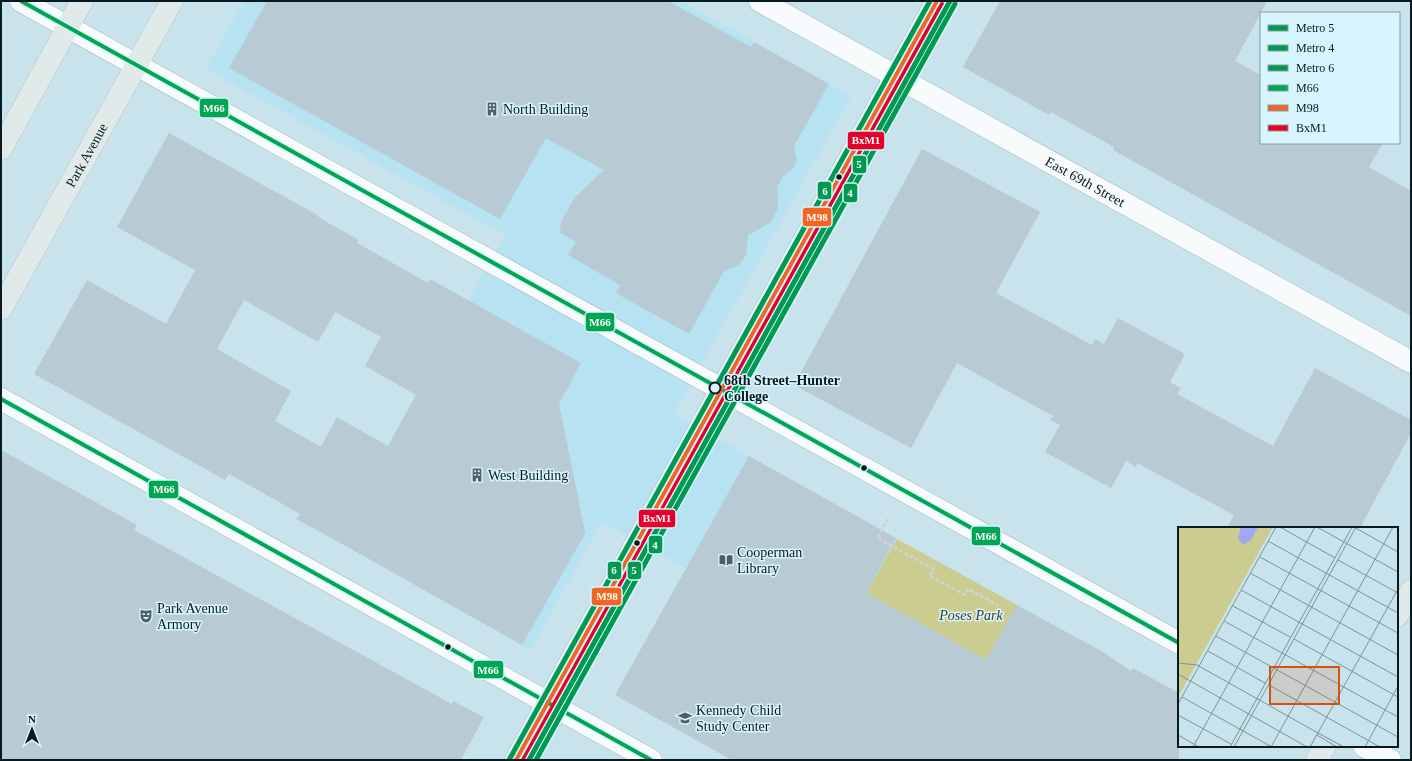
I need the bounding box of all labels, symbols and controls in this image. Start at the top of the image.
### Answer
legend [1260,12,1400,144]
text: Metro 5 [1296,21,1334,35]
text: Metro 4 [1296,41,1334,55]
text: Metro 6 [1296,61,1334,75]
text: M66 [1296,81,1319,95]
line badge: M66 [199,98,229,118]
building icon: North Building [484,101,500,117]
text: M98 [1296,101,1319,115]
text: M66 [203,102,225,114]
place label: North Building [503,102,588,117]
street label: Park Avenue [63,121,111,190]
text: BxM1 [1296,121,1327,135]
line badge: BxM1 [847,131,885,150]
text: BxM1 [852,134,880,146]
street label: East 69th Street [1043,154,1128,210]
line badge: 5 [852,155,867,174]
text: 5 [856,158,862,170]
unlabelled marker [834,172,844,182]
line badge: 6 [817,181,832,200]
line badge: 4 [843,183,858,203]
text: 6 [822,185,828,197]
text: 4 [847,187,853,199]
line badge: M98 [802,207,832,227]
text: M98 [806,211,828,223]
line badge: M66 [585,312,615,332]
text: M66 [589,316,611,328]
place label: 68th Street–Hunter College [724,373,840,404]
marker: 68th Street–Hunter College [708,381,722,395]
unlabelled marker [859,463,869,473]
building icon: West Building [469,467,485,483]
place label: West Building [488,468,568,483]
line badge: M66 [148,480,179,499]
text: M66 [153,483,175,495]
line badge: BxM1 [638,509,676,528]
text: BxM1 [643,512,671,524]
line badge: M66 [971,526,1001,546]
inset map [1178,527,1398,747]
text: M66 [975,530,997,542]
line badge: 4 [648,535,663,554]
unlabelled marker [632,538,642,548]
text: 4 [652,539,658,551]
place label: Cooperman Library [737,545,802,576]
library icon: Cooperman Library [718,552,734,568]
line badge: 6 [607,561,622,580]
line badge: 5 [627,561,642,580]
text: 6 [611,564,617,576]
text: 5 [631,564,637,576]
line badge: M98 [591,587,622,606]
text: M98 [596,590,618,602]
place label: Park Avenue Armory [157,601,228,632]
theatre icon: Park Avenue Armory [138,608,154,624]
park label: Poses Park [938,608,1003,623]
unlabelled marker [443,642,453,652]
line badge: M66 [473,660,504,679]
text: M66 [477,664,499,676]
place label: Kennedy Child Study Center [696,703,781,734]
north arrow [12,709,52,749]
school or university icon: Kennedy Child Study Center [677,710,693,726]
text: N [28,713,36,725]

